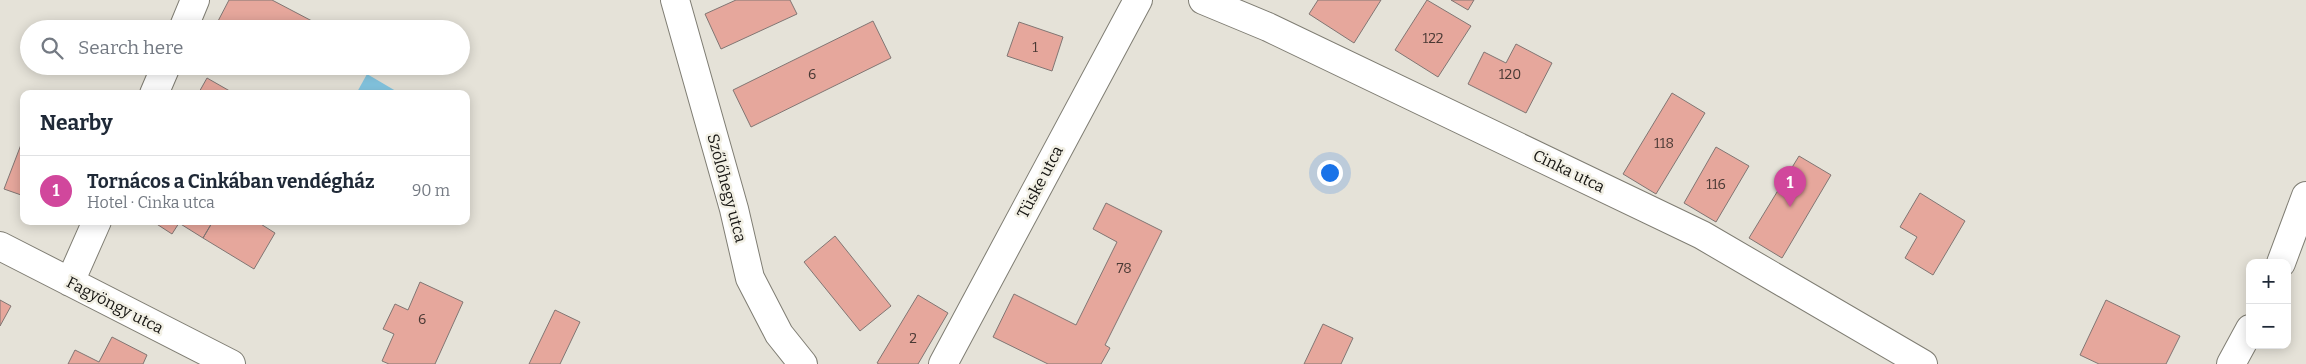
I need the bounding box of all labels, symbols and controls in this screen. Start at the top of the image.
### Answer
search box [20,20,470,75]
house number: 122 [1423,30,1443,47]
icon: search [38,34,66,62]
text: Search here [78,36,183,59]
house number: 1 [1032,39,1038,56]
house number: 6 [808,66,816,83]
house number: 120 [1499,66,1521,83]
text: Nearby [40,110,113,136]
street label: Szőlőhegy utca [703,132,751,245]
house number: 118 [1654,135,1674,152]
street label: Tüske utca [1013,142,1067,221]
street label: Cinka utca [1530,145,1608,197]
your location [1317,160,1343,186]
pin: 1 [1774,166,1806,207]
text: Tornácos a Cinkában vendégház [87,170,375,193]
house number: 116 [1706,176,1726,193]
text: 1 [53,181,59,200]
text: 90 m [412,181,450,200]
text: Hotel · Cinka utca [87,193,215,212]
map controls [2246,259,2291,349]
button: + [2246,259,2291,304]
house number: 78 [1116,260,1132,277]
street label: Fagyöngy utca [63,272,167,338]
button: − [2246,304,2291,349]
house number: 6 [418,311,426,328]
house number: 2 [909,330,917,347]

